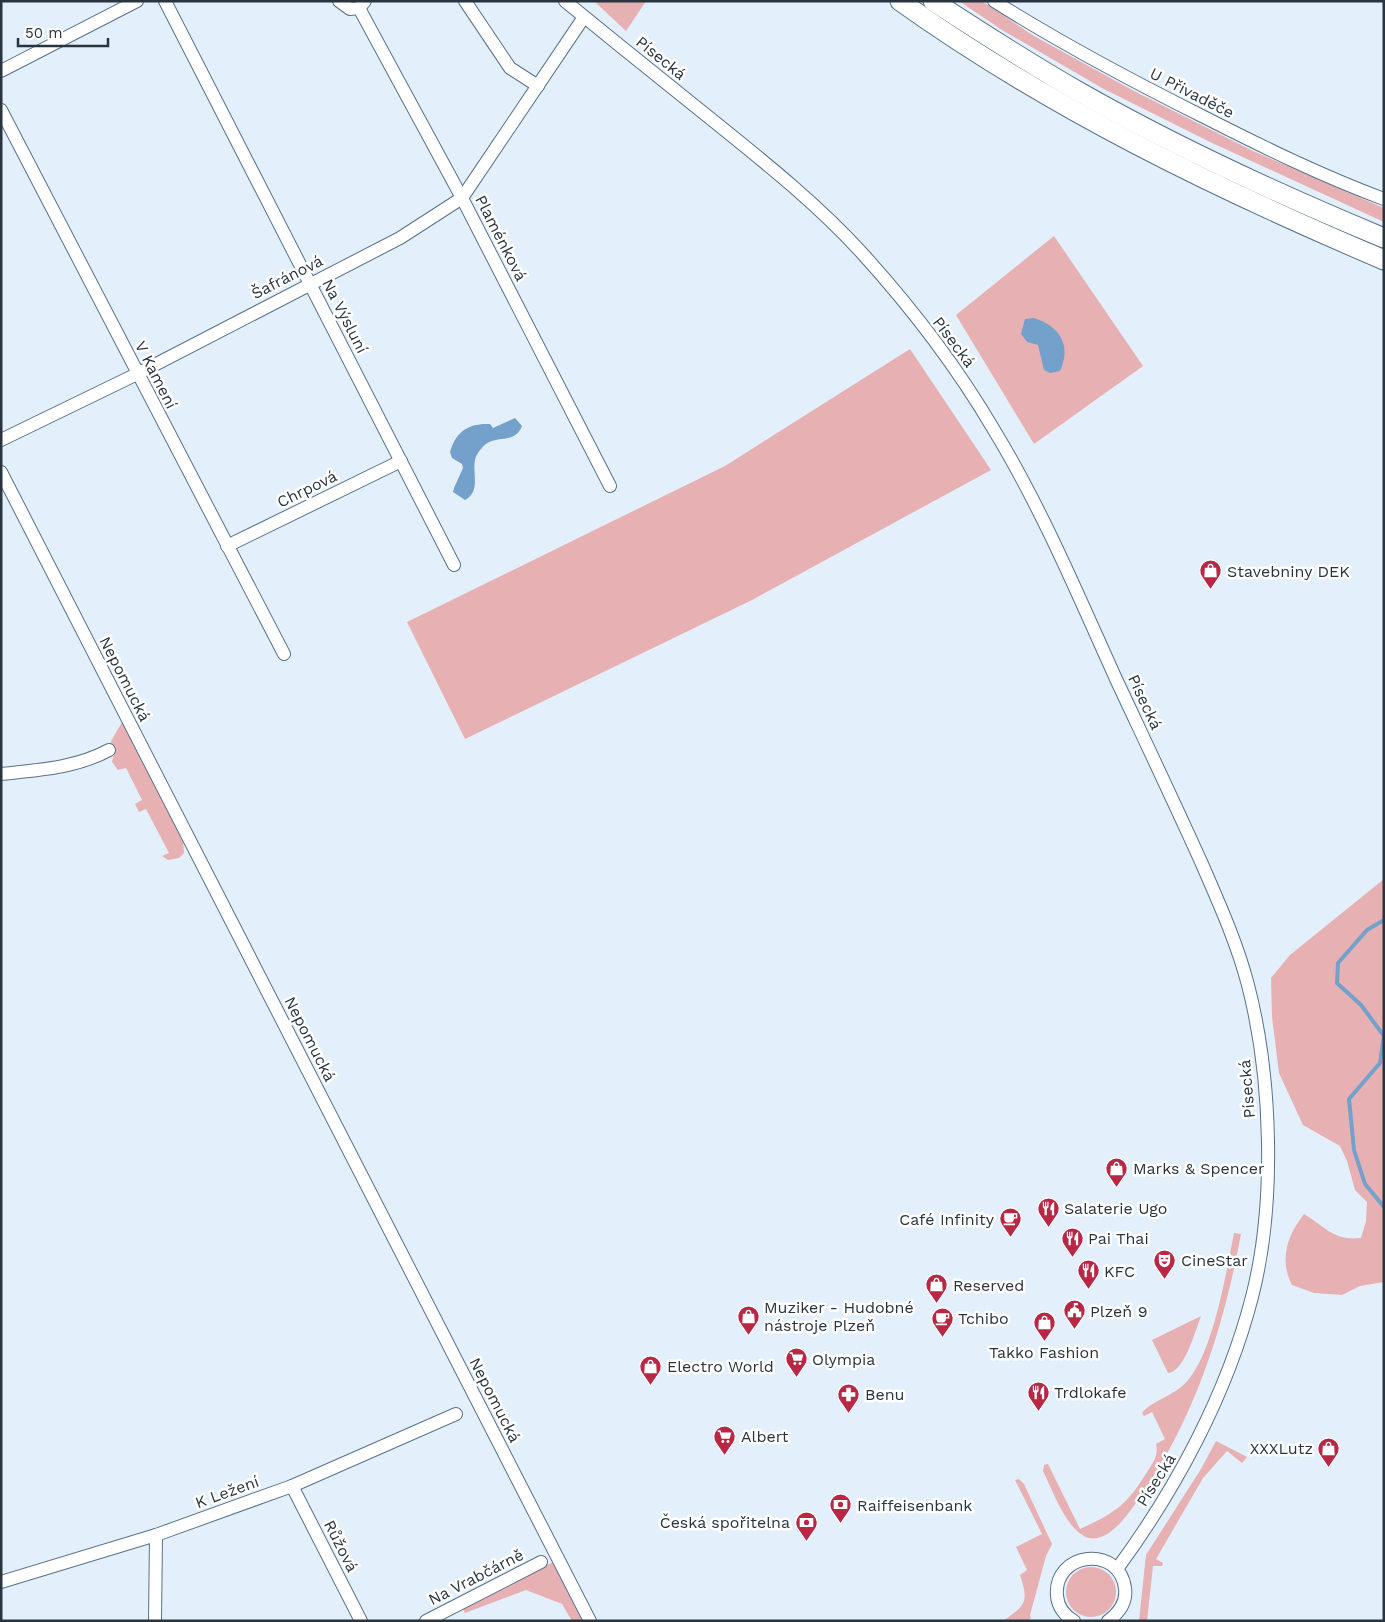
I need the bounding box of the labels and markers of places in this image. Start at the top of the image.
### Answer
shop icon: Stavebniny DEK [1199,559,1223,590]
place label: Stavebniny DEK [1227,562,1350,581]
shop icon: Marks & Spencer [1105,1156,1129,1187]
place label: Marks & Spencer [1133,1159,1265,1178]
restaurant icon: Salaterie Ugo [1036,1196,1060,1227]
place label: Salaterie Ugo [1064,1199,1167,1218]
cafe icon: Café Infinity [998,1207,1022,1238]
place label: Café Infinity [899,1210,995,1229]
restaurant icon: Pai Thai [1060,1226,1084,1257]
place label: Pai Thai [1088,1229,1149,1248]
theatre icon: CineStar [1153,1248,1177,1279]
place label: CineStar [1181,1251,1248,1270]
restaurant icon: KFC [1076,1259,1100,1290]
place label: KFC [1104,1262,1135,1281]
shop icon: Reserved [925,1273,949,1304]
place label: Reserved [953,1276,1024,1295]
place label: Muziker - Hudobné nástroje Plzeň [764,1298,914,1335]
public building icon: Plzeň 9 [1062,1299,1086,1330]
place label: Plzeň 9 [1090,1302,1148,1321]
shop icon: Muziker - Hudobné nástroje Plzeň [736,1304,760,1335]
cafe icon: Tchibo [930,1306,954,1337]
place label: Tchibo [958,1309,1009,1328]
shop icon: Takko Fashion [1032,1311,1056,1342]
place label: Takko Fashion [989,1343,1099,1362]
supermarket icon: Olympia [784,1347,808,1378]
place label: Olympia [812,1350,875,1369]
shop icon: Electro World [639,1354,663,1385]
place label: Electro World [667,1357,774,1376]
restaurant icon: Trdlokafe [1026,1380,1050,1411]
pharmacy icon: Benu [837,1382,861,1413]
place label: Trdlokafe [1054,1383,1127,1402]
place label: Benu [865,1385,904,1404]
supermarket icon: Albert [713,1424,737,1455]
place label: Albert [741,1427,789,1446]
shop icon: XXXLutz [1317,1436,1341,1467]
place label: XXXLutz [1250,1439,1313,1458]
bank icon: Raiffeisenbank [829,1493,853,1524]
place label: Raiffeisenbank [857,1496,972,1515]
bank icon: Česká spořitelna [794,1510,818,1541]
place label: Česká spořitelna [660,1513,790,1532]

